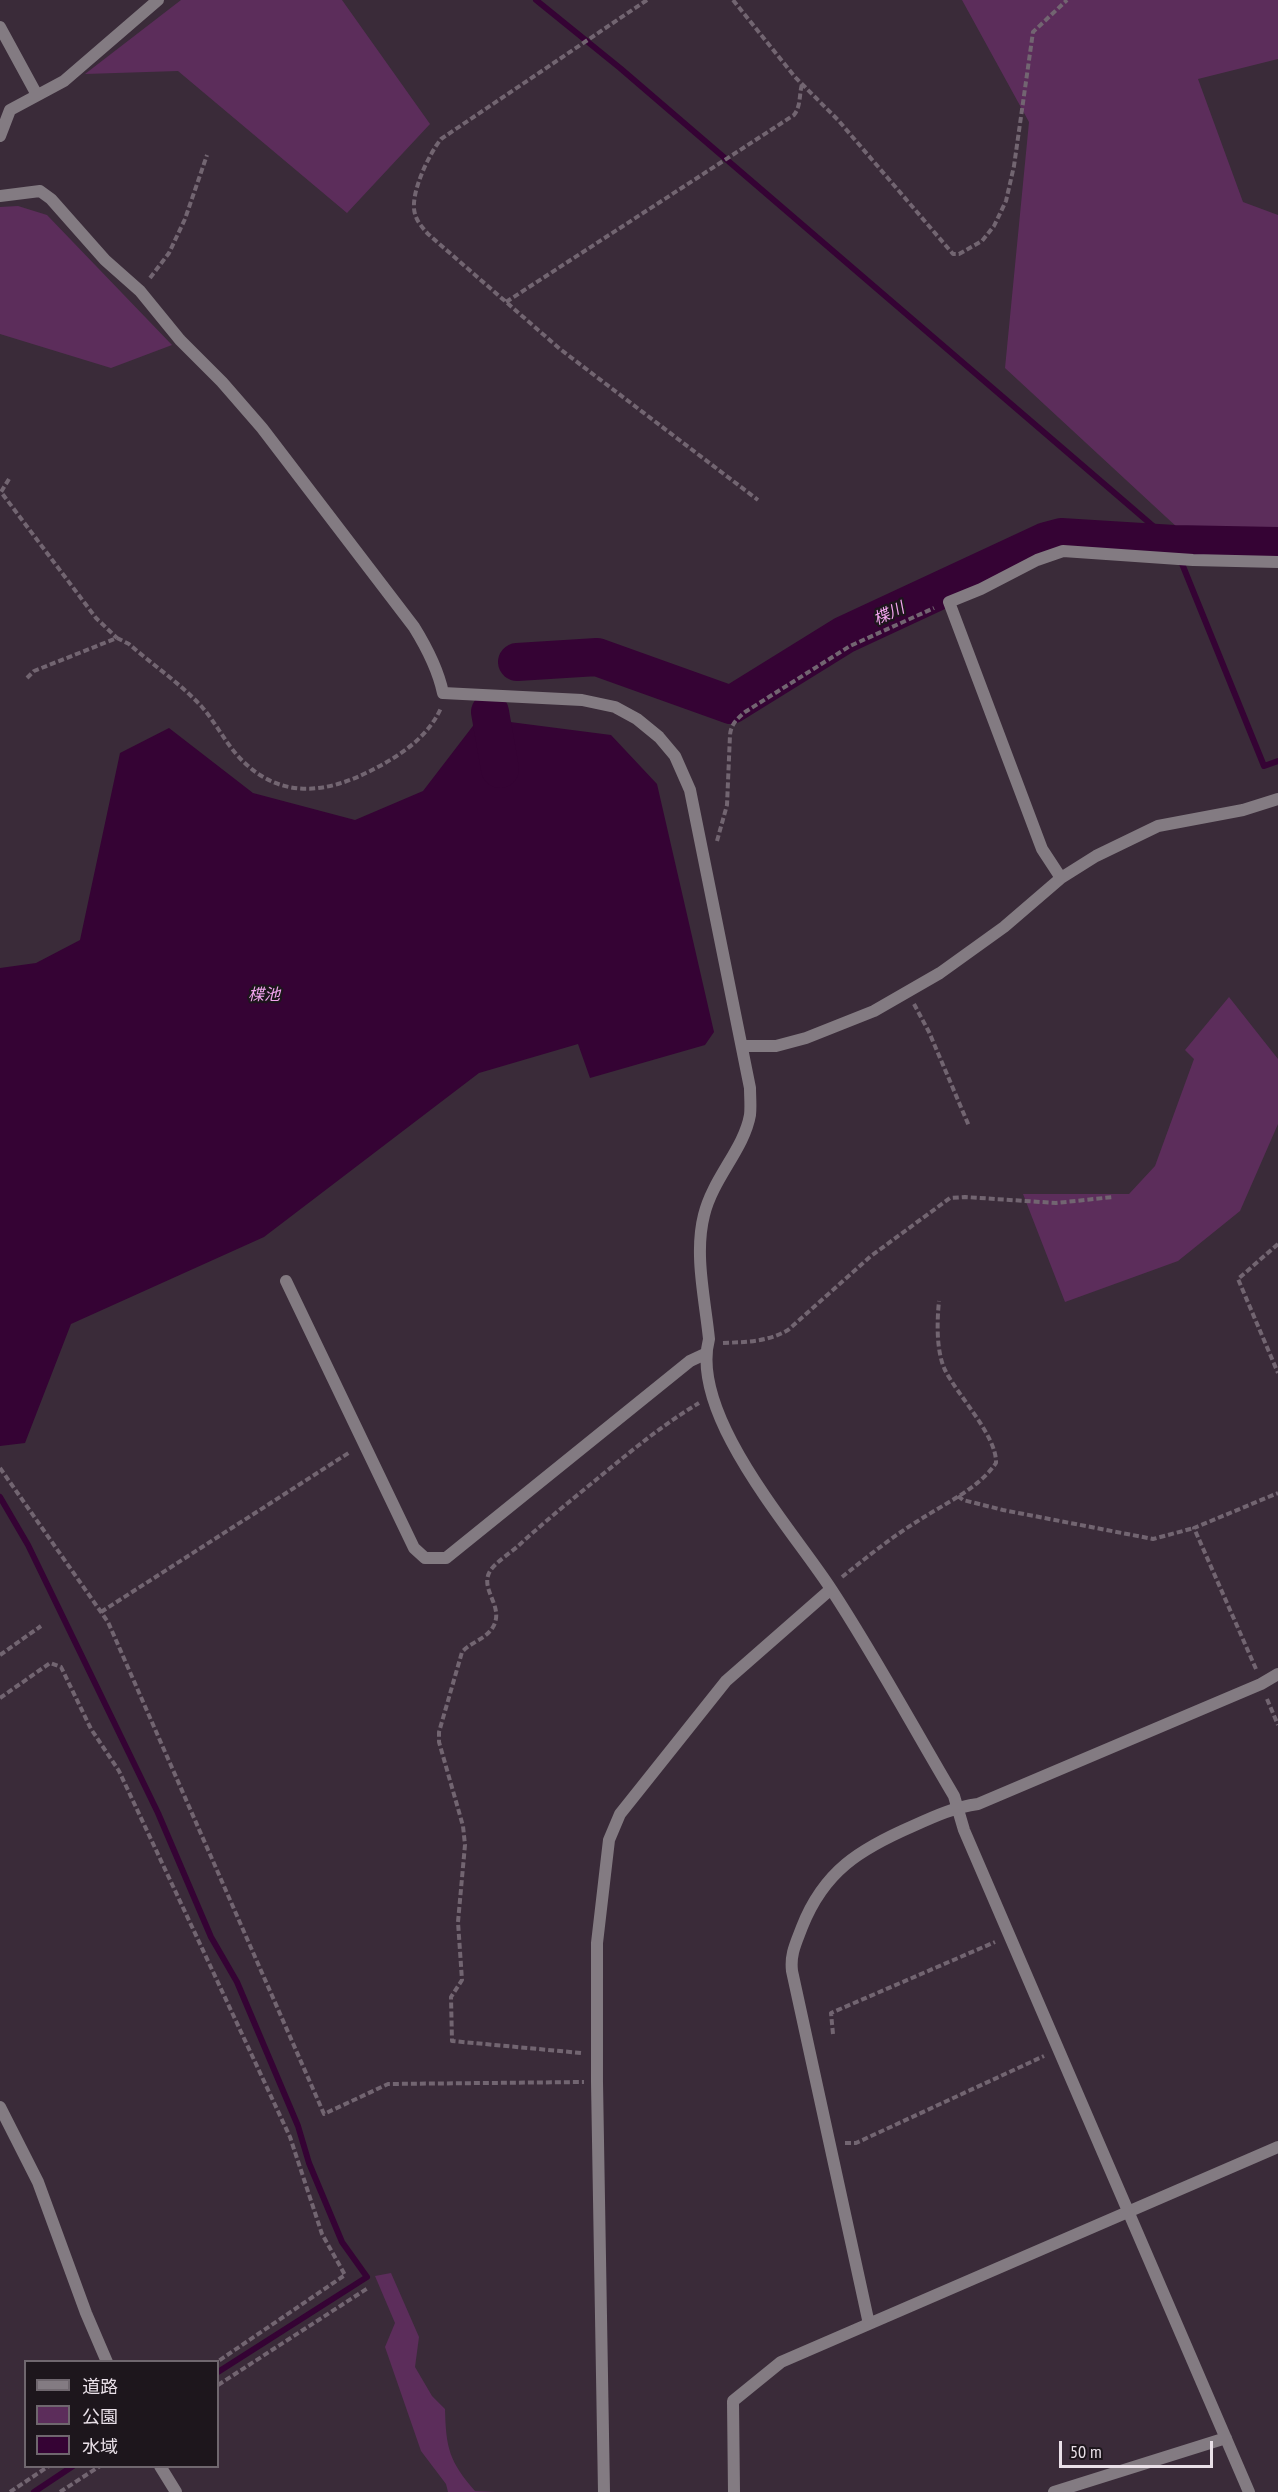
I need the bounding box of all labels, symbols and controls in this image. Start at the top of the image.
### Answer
water label: 楪川 [870,599,908,629]
water label: 楪池 [248,985,280,1005]
legend [24,2360,219,2468]
text: 道路 [82,2375,118,2398]
text: 公園 [82,2405,118,2428]
scale bar [1062,2429,1216,2467]
text: 水域 [82,2435,118,2458]
text: 50 m [1070,2440,1102,2463]

